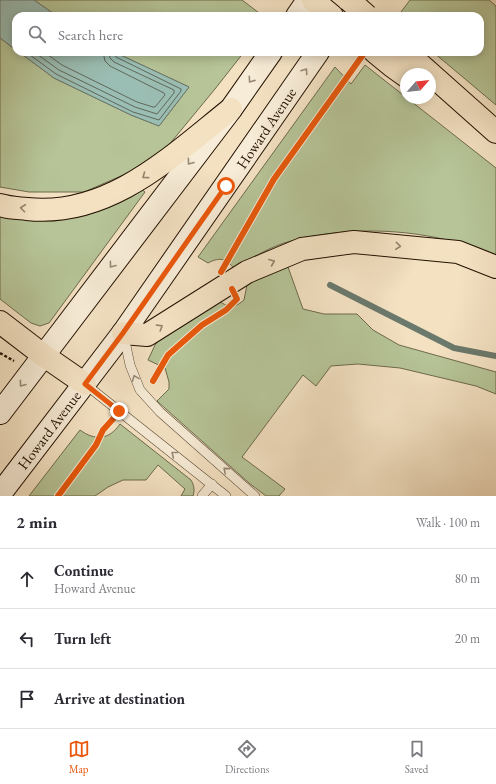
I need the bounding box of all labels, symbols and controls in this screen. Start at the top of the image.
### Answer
search box [12,12,484,56]
icon: search [26,23,48,45]
text: Search here [58,25,123,44]
one-way arrow [300,68,308,75]
north arrow [400,68,436,104]
one-way arrow [249,76,256,83]
street label: Howard Avenue [232,84,300,172]
one-way arrow [188,158,195,165]
one-way arrow [142,171,149,179]
route start [217,177,235,195]
one-way arrow [20,204,26,213]
one-way arrow [395,242,402,251]
one-way arrow [268,258,275,266]
one-way arrow [109,261,116,268]
one-way arrow [156,324,163,332]
one-way arrow [132,375,140,382]
one-way arrow [19,379,26,386]
street label: Howard Avenue [13,387,85,473]
route end [110,402,128,420]
one-way arrow [172,452,179,459]
one-way arrow [223,468,230,475]
text: 2 min [16,511,57,533]
text: Walk · 100 m [416,514,480,531]
text: Continue [54,561,114,580]
icon: ahead [16,568,38,590]
text: 80 m [455,570,480,587]
text: Howard Avenue [54,580,136,597]
icon: left [16,628,38,650]
text: Turn left [54,629,111,648]
text: 20 m [455,630,480,647]
icon: arrive [16,688,38,710]
text: Arrive at destination [54,689,185,708]
tab: Map [68,738,90,776]
tab: Directions [225,738,269,776]
tab: Saved [405,738,428,776]

